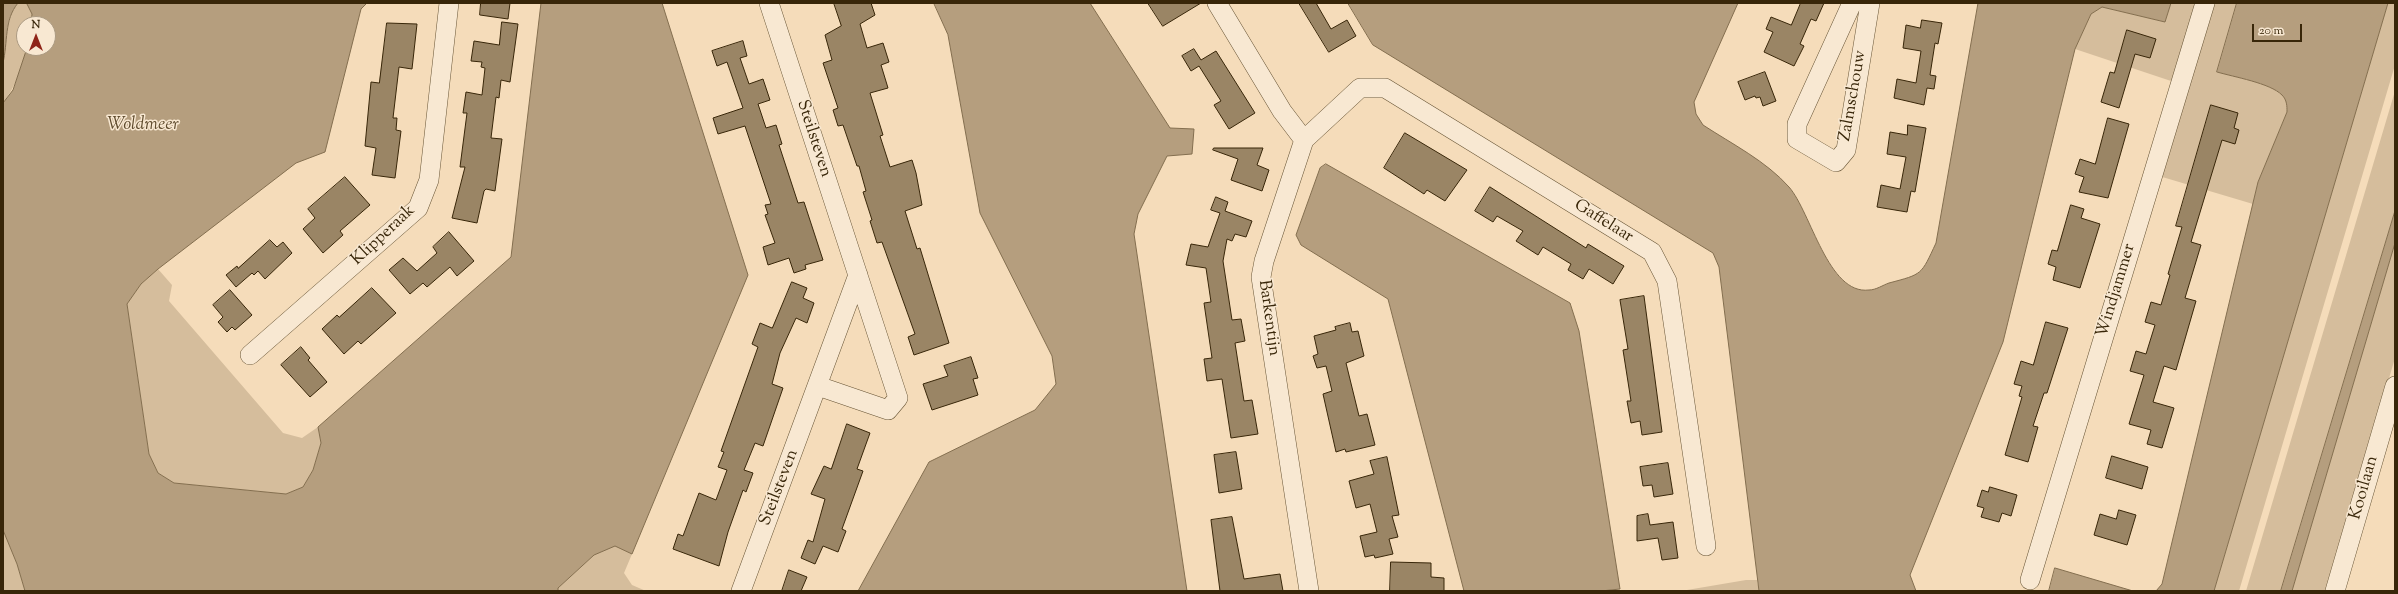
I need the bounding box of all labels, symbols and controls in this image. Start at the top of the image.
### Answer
north arrow [16,16,56,56]
scale bar [2254,16,2304,42]
text: N [32,17,40,33]
text: 20 m [2259,22,2283,40]
street label: Zalmschouw [1836,49,1872,143]
street label: Steilsteven [791,98,835,180]
water label: Woldmeer [107,115,179,137]
street label: Gaffelaar [1570,196,1636,248]
street label: Klipperaak [348,201,420,271]
street label: Windjammer [2093,242,2141,340]
street label: Barkentijn [1253,279,1283,357]
street label: Steilsteven [756,447,804,529]
street label: Kooilaan [2346,454,2384,522]

